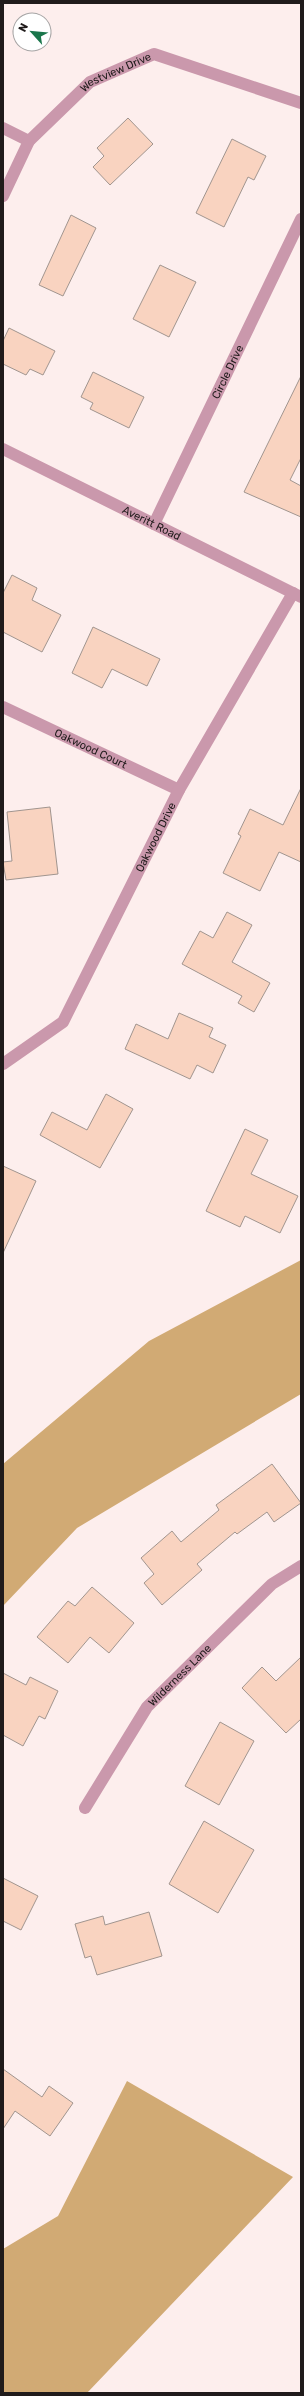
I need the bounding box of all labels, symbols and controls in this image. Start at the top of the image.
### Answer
north arrow [12,12,52,52]
text: N [16,21,31,34]
street label: Westview Drive [77,50,153,95]
street label: Circle Drive [209,343,246,401]
street label: Averitt Road [120,503,183,543]
street label: Oakwood Court [52,726,130,771]
street label: Oakwood Drive [133,800,178,874]
street label: Wilderness Lane [145,1641,214,1709]

